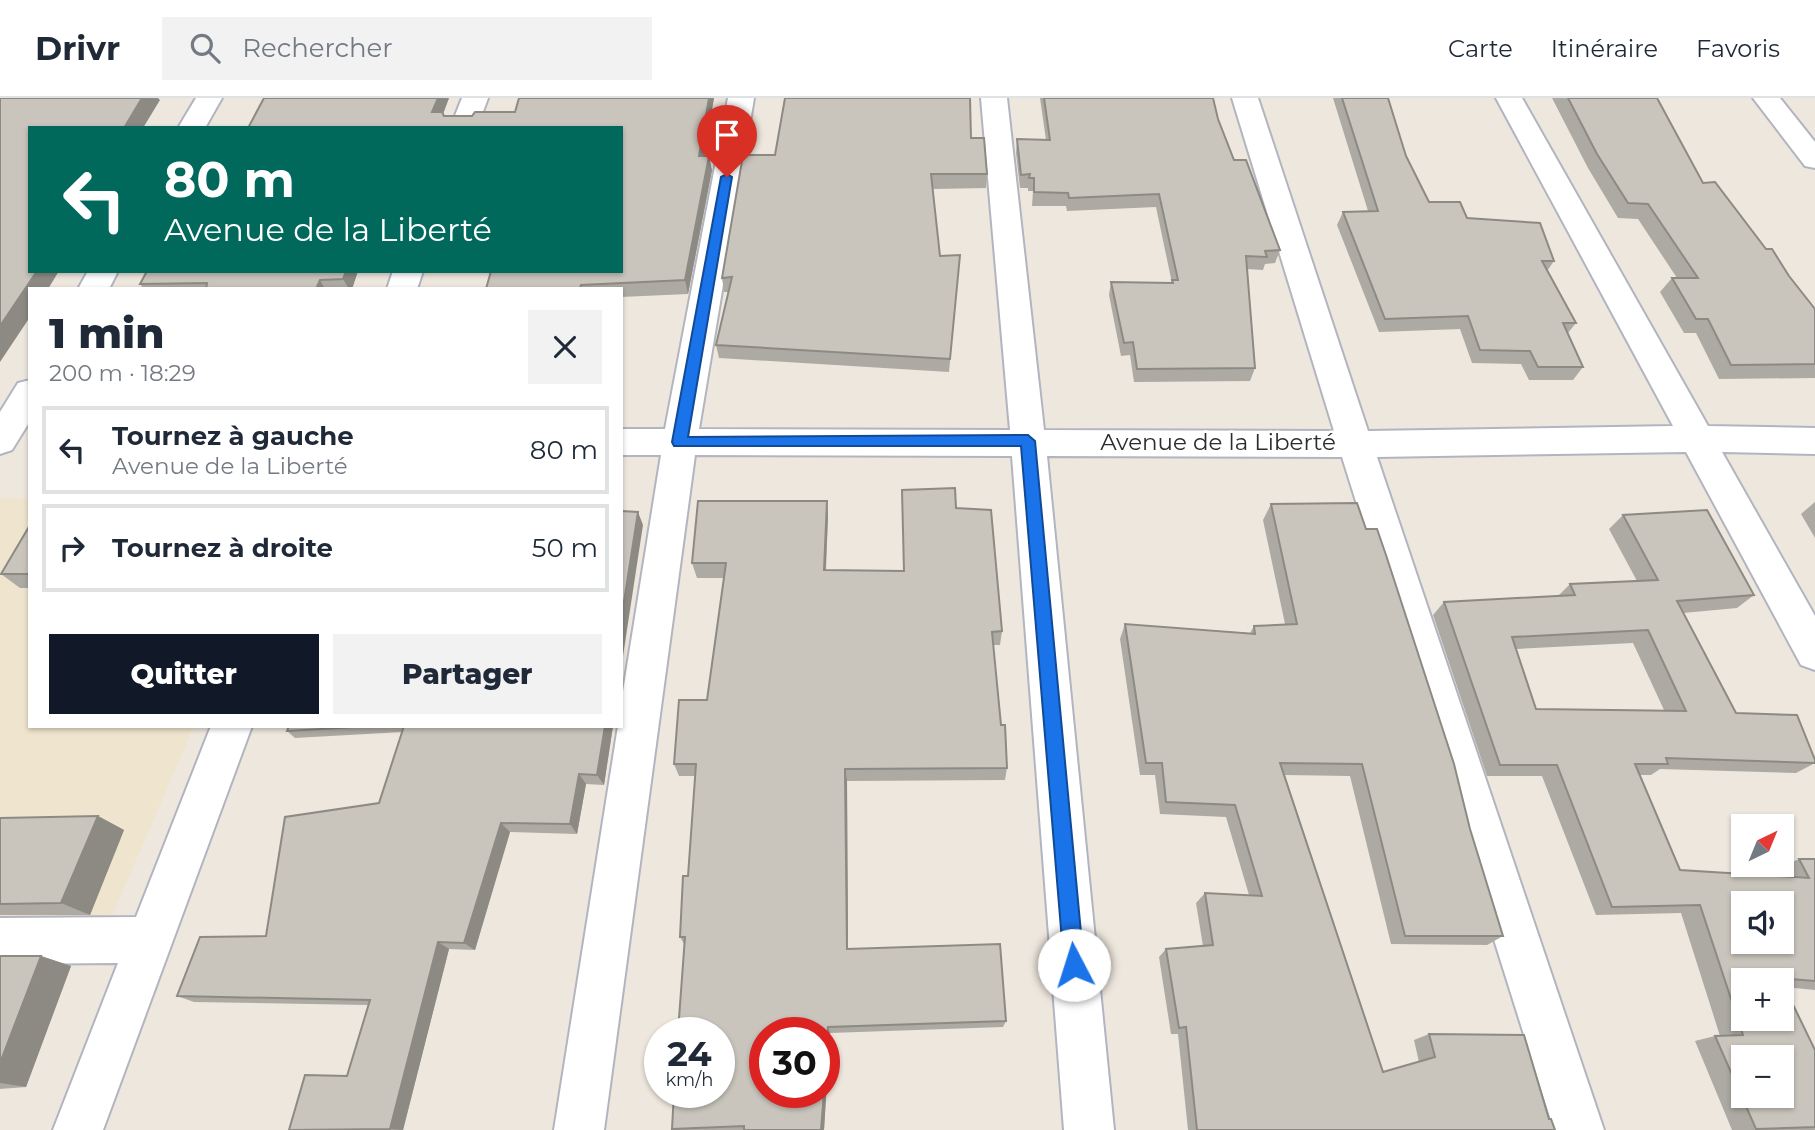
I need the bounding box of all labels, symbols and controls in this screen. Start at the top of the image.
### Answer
search box [162,17,652,80]
text: Drivr [35,28,120,68]
icon: search [186,29,224,67]
text: Rechercher [242,32,393,64]
text: Carte [1448,34,1513,63]
text: Itinéraire [1551,34,1658,63]
text: Favoris [1696,34,1780,63]
pin [697,105,757,177]
icon: arrive [708,116,746,154]
text: 80 m [164,150,295,209]
icon: left [49,154,140,245]
text: Avenue de la Liberté [164,210,492,249]
text: 1 min [49,307,165,359]
button: close [528,310,602,384]
text: 200 m · 18:29 [49,359,196,387]
text: Tournez à gauche [112,420,354,452]
street label: Avenue de la Liberté [1100,428,1336,456]
icon: left [53,431,91,469]
text: 80 m [530,434,598,466]
text: Avenue de la Liberté [112,452,348,480]
icon: right [53,529,91,567]
text: Tournez à droite [112,532,333,564]
text: 50 m [532,532,598,564]
button: Quitter [49,634,319,714]
button: Partager [333,634,602,714]
north arrow [1731,814,1794,877]
map controls [1731,814,1794,1108]
button: sound [1731,891,1794,954]
position arrow [1037,928,1111,1002]
button: + [1731,968,1794,1031]
speed limit sign: 30 [749,1017,840,1108]
text: 24 [667,1032,712,1075]
button: − [1731,1045,1794,1108]
text: km/h [665,1069,714,1091]

